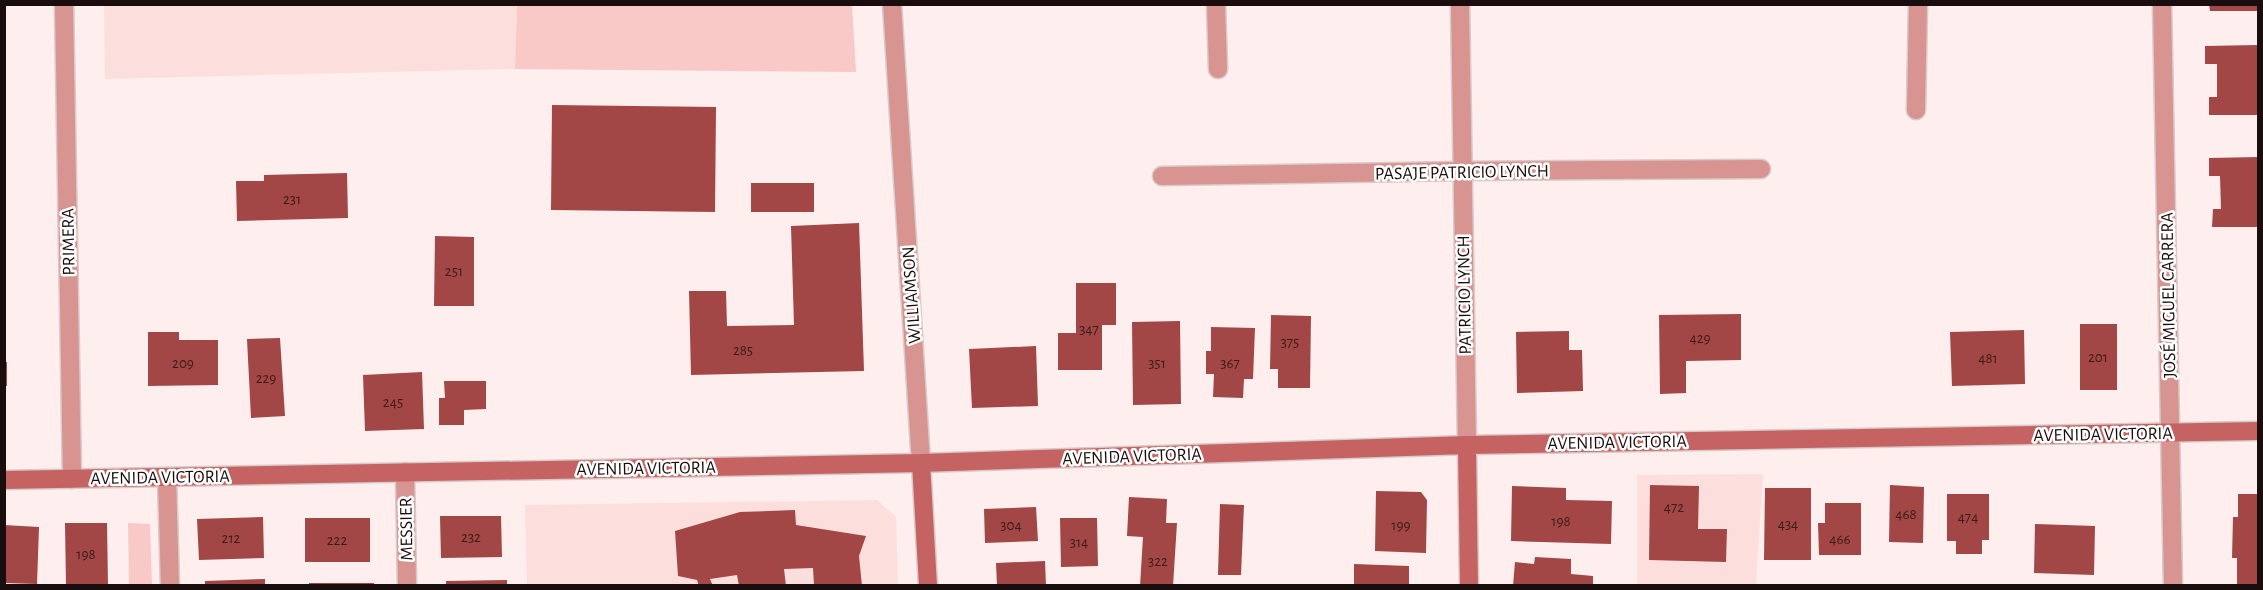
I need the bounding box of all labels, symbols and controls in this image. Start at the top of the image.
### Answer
street label: PASAJE PATRICIO LYNCH [1375,162,1549,184]
house number: 231 [283,192,301,207]
street label: PRIMERA [59,208,79,276]
street label: JOSÉ MIGUEL CARRERA [2156,211,2179,378]
street label: PATRICIO LYNCH [1455,235,1475,355]
street label: WILLIAMSON [900,246,924,344]
house number: 251 [445,264,463,279]
house number: 347 [1079,322,1099,337]
house number: 429 [1689,331,1711,346]
house number: 375 [1281,335,1299,350]
house number: 285 [733,343,753,358]
house number: 201 [2088,350,2108,365]
house number: 481 [1978,351,1998,366]
house number: 209 [172,356,194,371]
house number: 351 [1148,356,1166,371]
house number: 367 [1220,356,1240,371]
house number: 229 [256,371,276,386]
house number: 245 [383,395,403,410]
street label: AVENIDA VICTORIA [2033,425,2173,445]
street label: AVENIDA VICTORIA [1547,433,1687,453]
street label: AVENIDA VICTORIA [1062,446,1203,468]
street label: AVENIDA VICTORIA [576,459,716,479]
street label: AVENIDA VICTORIA [90,468,230,488]
street label: MESSIER [397,497,417,561]
house number: 472 [1664,500,1684,515]
house number: 468 [1895,507,1917,522]
house number: 474 [1958,510,1978,525]
house number: 198 [1551,514,1571,529]
house number: 434 [1778,517,1798,532]
house number: 304 [1000,518,1022,533]
house number: 199 [1391,518,1411,533]
house number: 232 [461,530,481,545]
house number: 212 [222,531,241,546]
house number: 466 [1829,532,1851,547]
house number: 222 [327,533,347,548]
house number: 314 [1070,535,1088,550]
house number: 198 [76,547,96,562]
house number: 322 [1148,554,1168,569]

